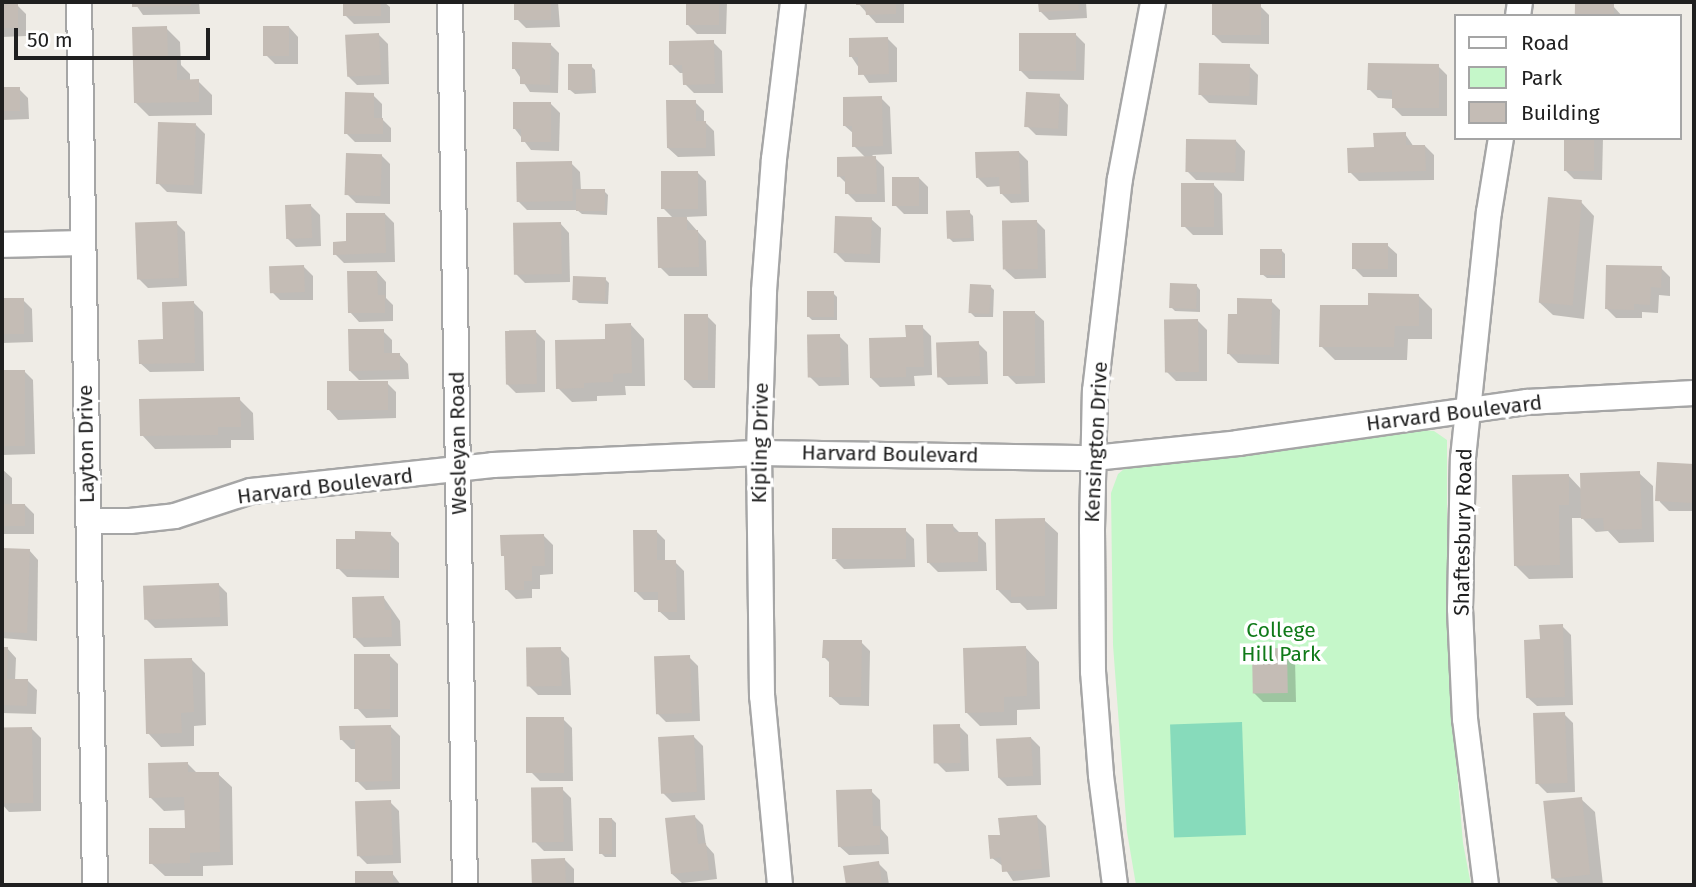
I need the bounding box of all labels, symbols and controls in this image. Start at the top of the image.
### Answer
scale bar [18,14,214,58]
legend [1454,14,1682,140]
text: 50 m [27,27,73,53]
text: Road [1521,30,1569,56]
text: Park [1521,65,1562,91]
text: Building [1521,100,1600,126]
street label: Kensington Drive [1079,361,1113,523]
street label: Wesleyan Road [444,371,472,515]
street label: Kipling Drive [746,382,774,504]
street label: Layton Drive [72,385,100,503]
street label: Harvard Boulevard [1365,390,1543,436]
street label: Harvard Boulevard [801,440,979,468]
street label: Shaftesbury Road [1449,448,1477,616]
street label: Harvard Boulevard [236,463,414,509]
park label: College Hill Park [1241,617,1321,667]

